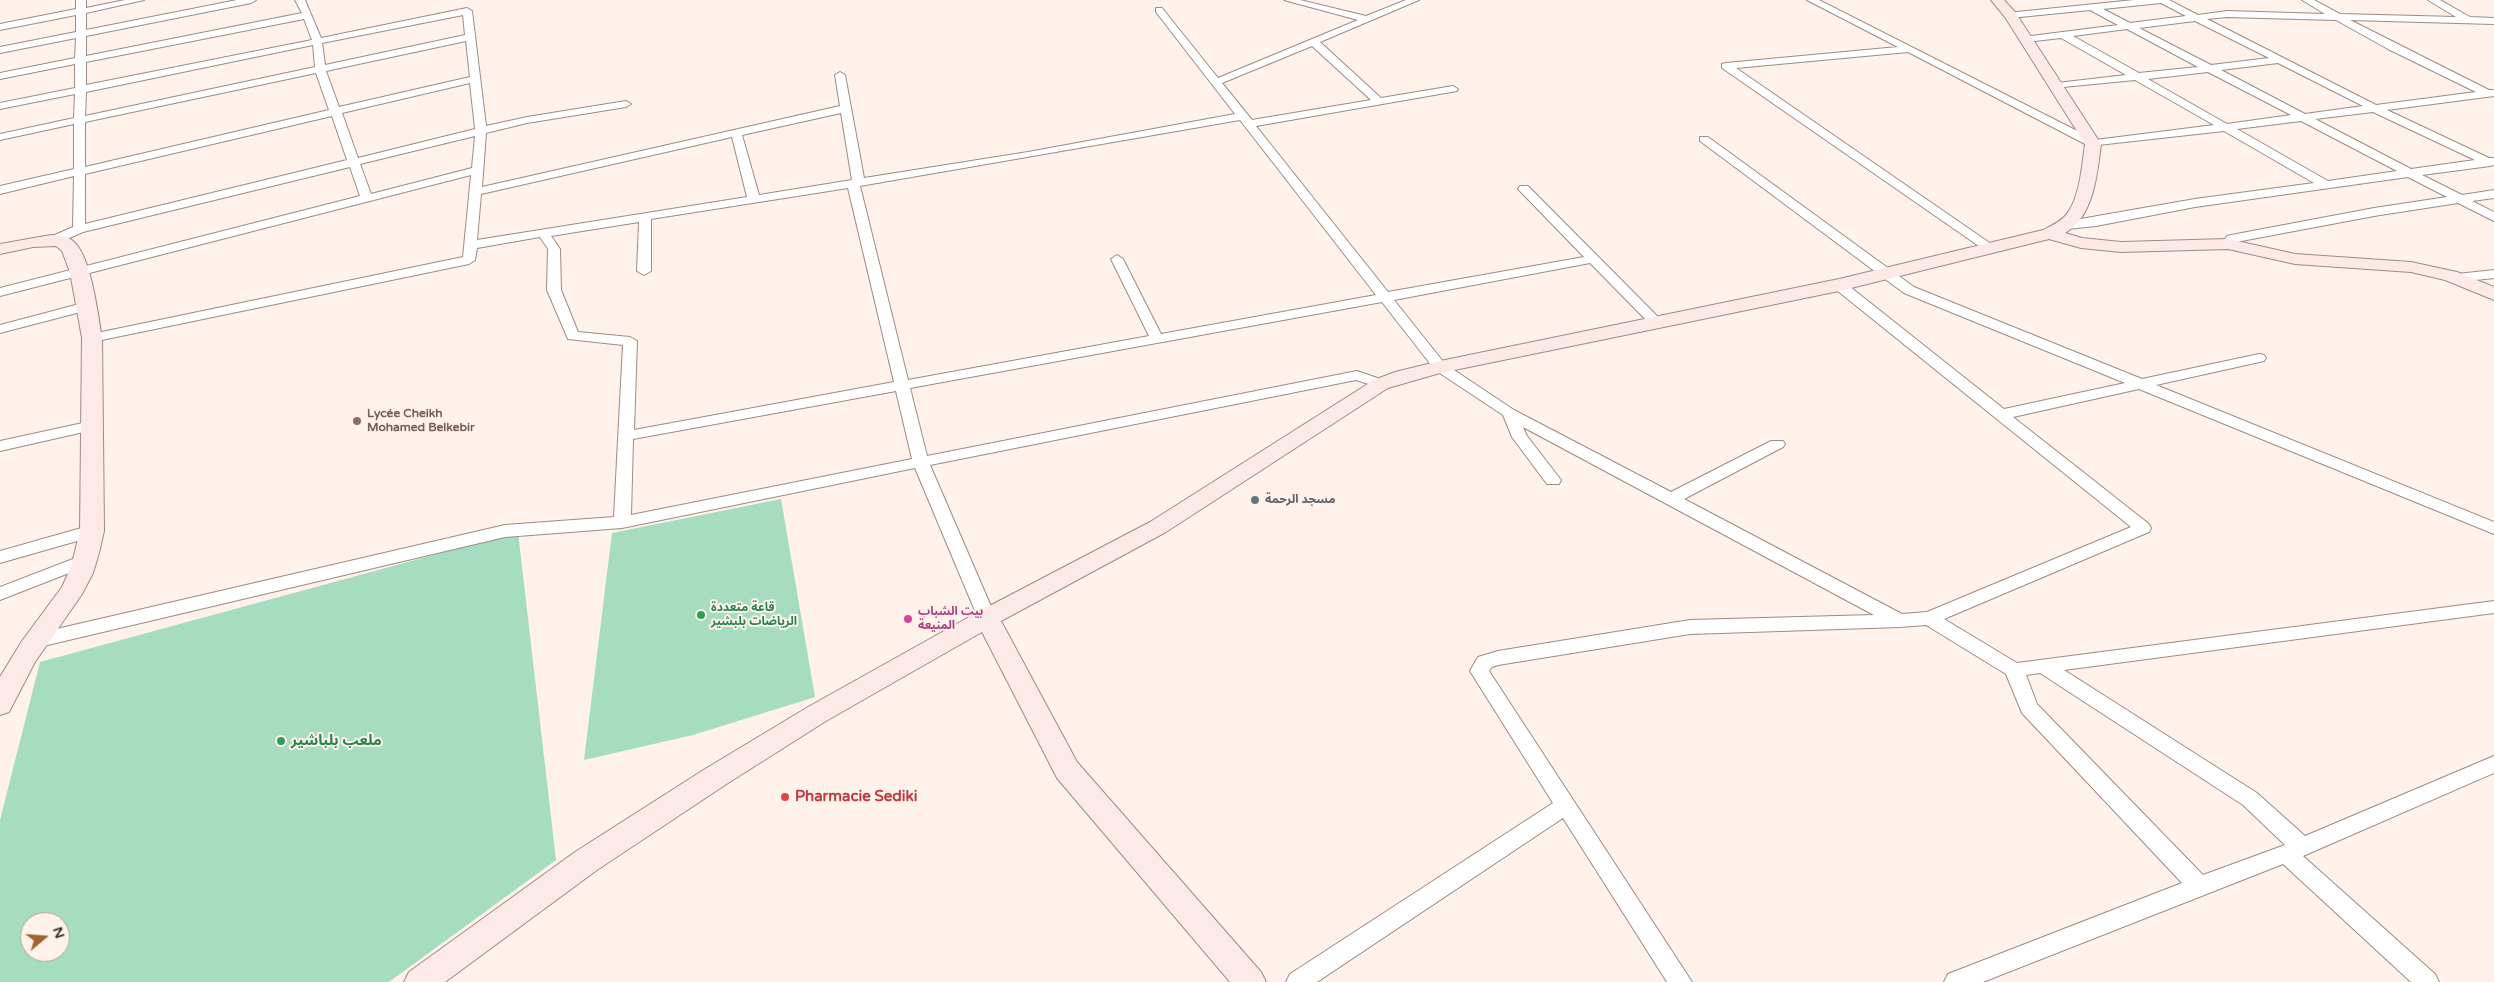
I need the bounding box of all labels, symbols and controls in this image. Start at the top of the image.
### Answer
place label: Lycée Cheikh Mohamed Belkebir [367,407,475,435]
marker: Lycée Cheikh Mohamed Belkebir [351,415,363,427]
place label: مسجد الرحمة [1265,493,1335,507]
marker: مسجد الرحمة [1249,494,1261,506]
place label: قاعة متعددة الرياضات بلبشير [711,601,797,629]
place label: بيت الشباب المنيعة [918,605,983,633]
marker: قاعة متعددة الرياضات بلبشير [695,609,707,621]
marker: بيت الشباب المنيعة [902,613,914,625]
place label: ملعب بلباشير [291,732,382,750]
marker: ملعب بلباشير [275,735,287,747]
place label: Pharmacie Sediki [795,788,917,806]
marker: Pharmacie Sediki [779,791,791,803]
north arrow [20,912,70,962]
text: N [49,925,69,940]

